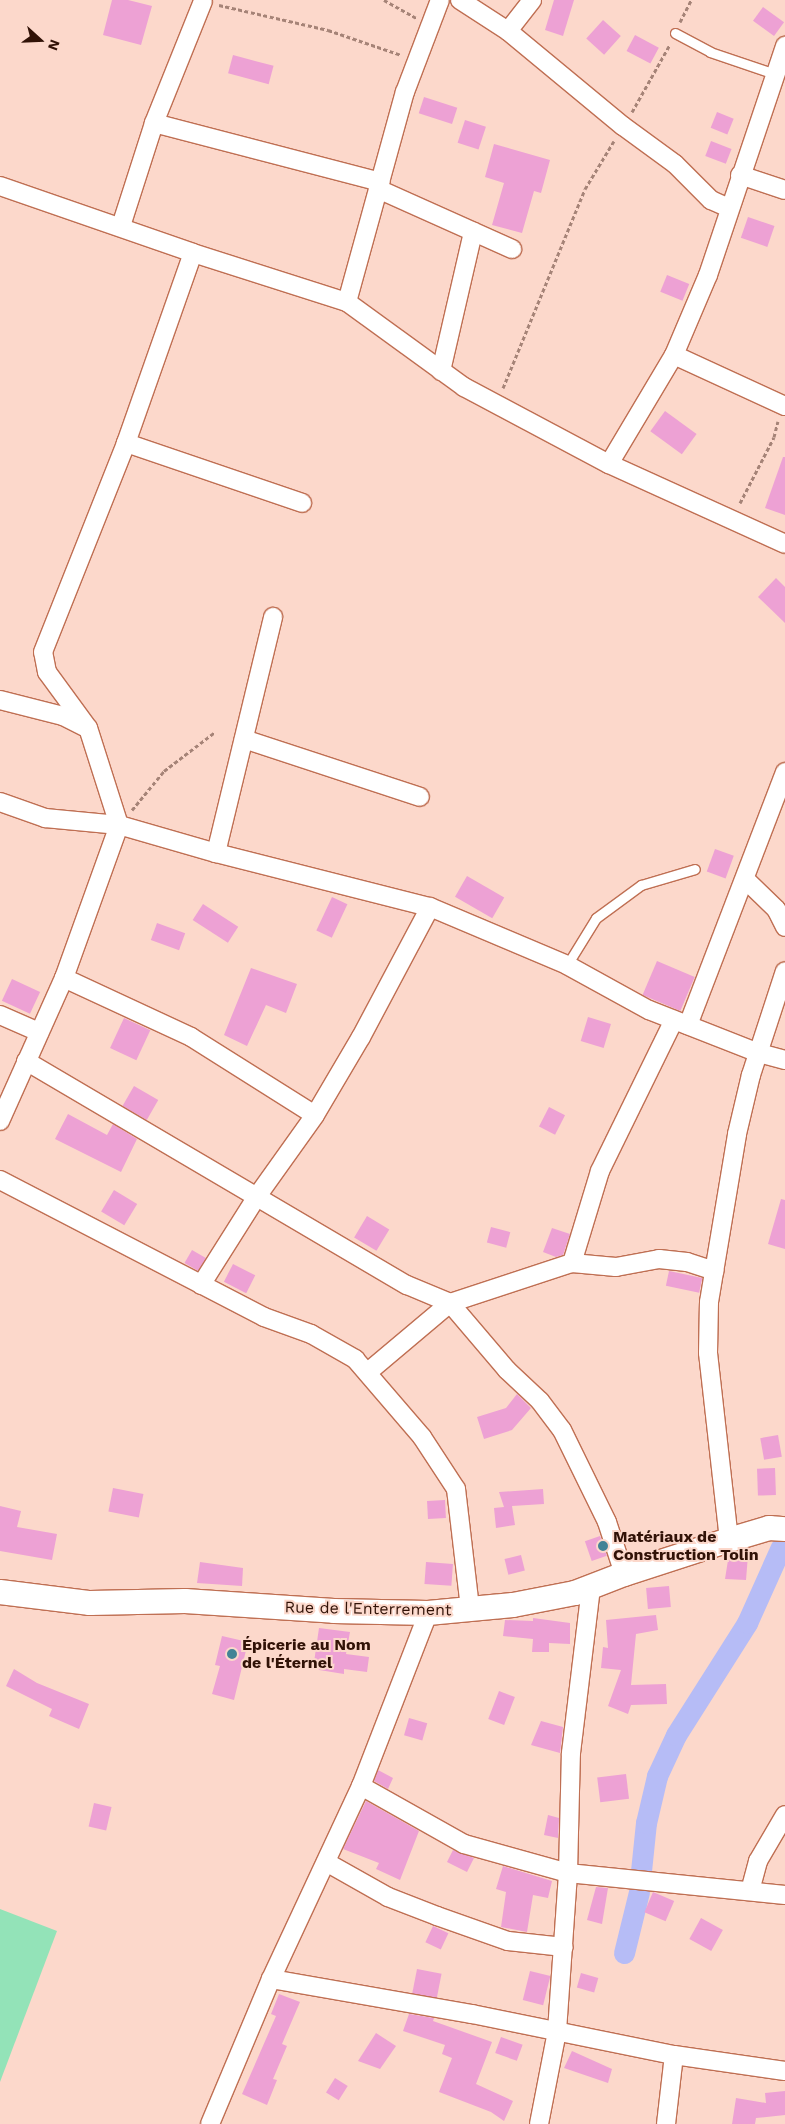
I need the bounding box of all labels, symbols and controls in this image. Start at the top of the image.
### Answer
north arrow [15,15,65,65]
text: N [45,38,63,53]
place label: Matériaux de Construction Tolin [613,1527,759,1565]
marker: Matériaux de Construction Tolin [597,1540,609,1552]
street label: Rue de l'Enterrement [284,1598,452,1620]
place label: Épicerie au Nom de l'Éternel [242,1635,371,1673]
marker: Épicerie au Nom de l'Éternel [226,1648,238,1660]

